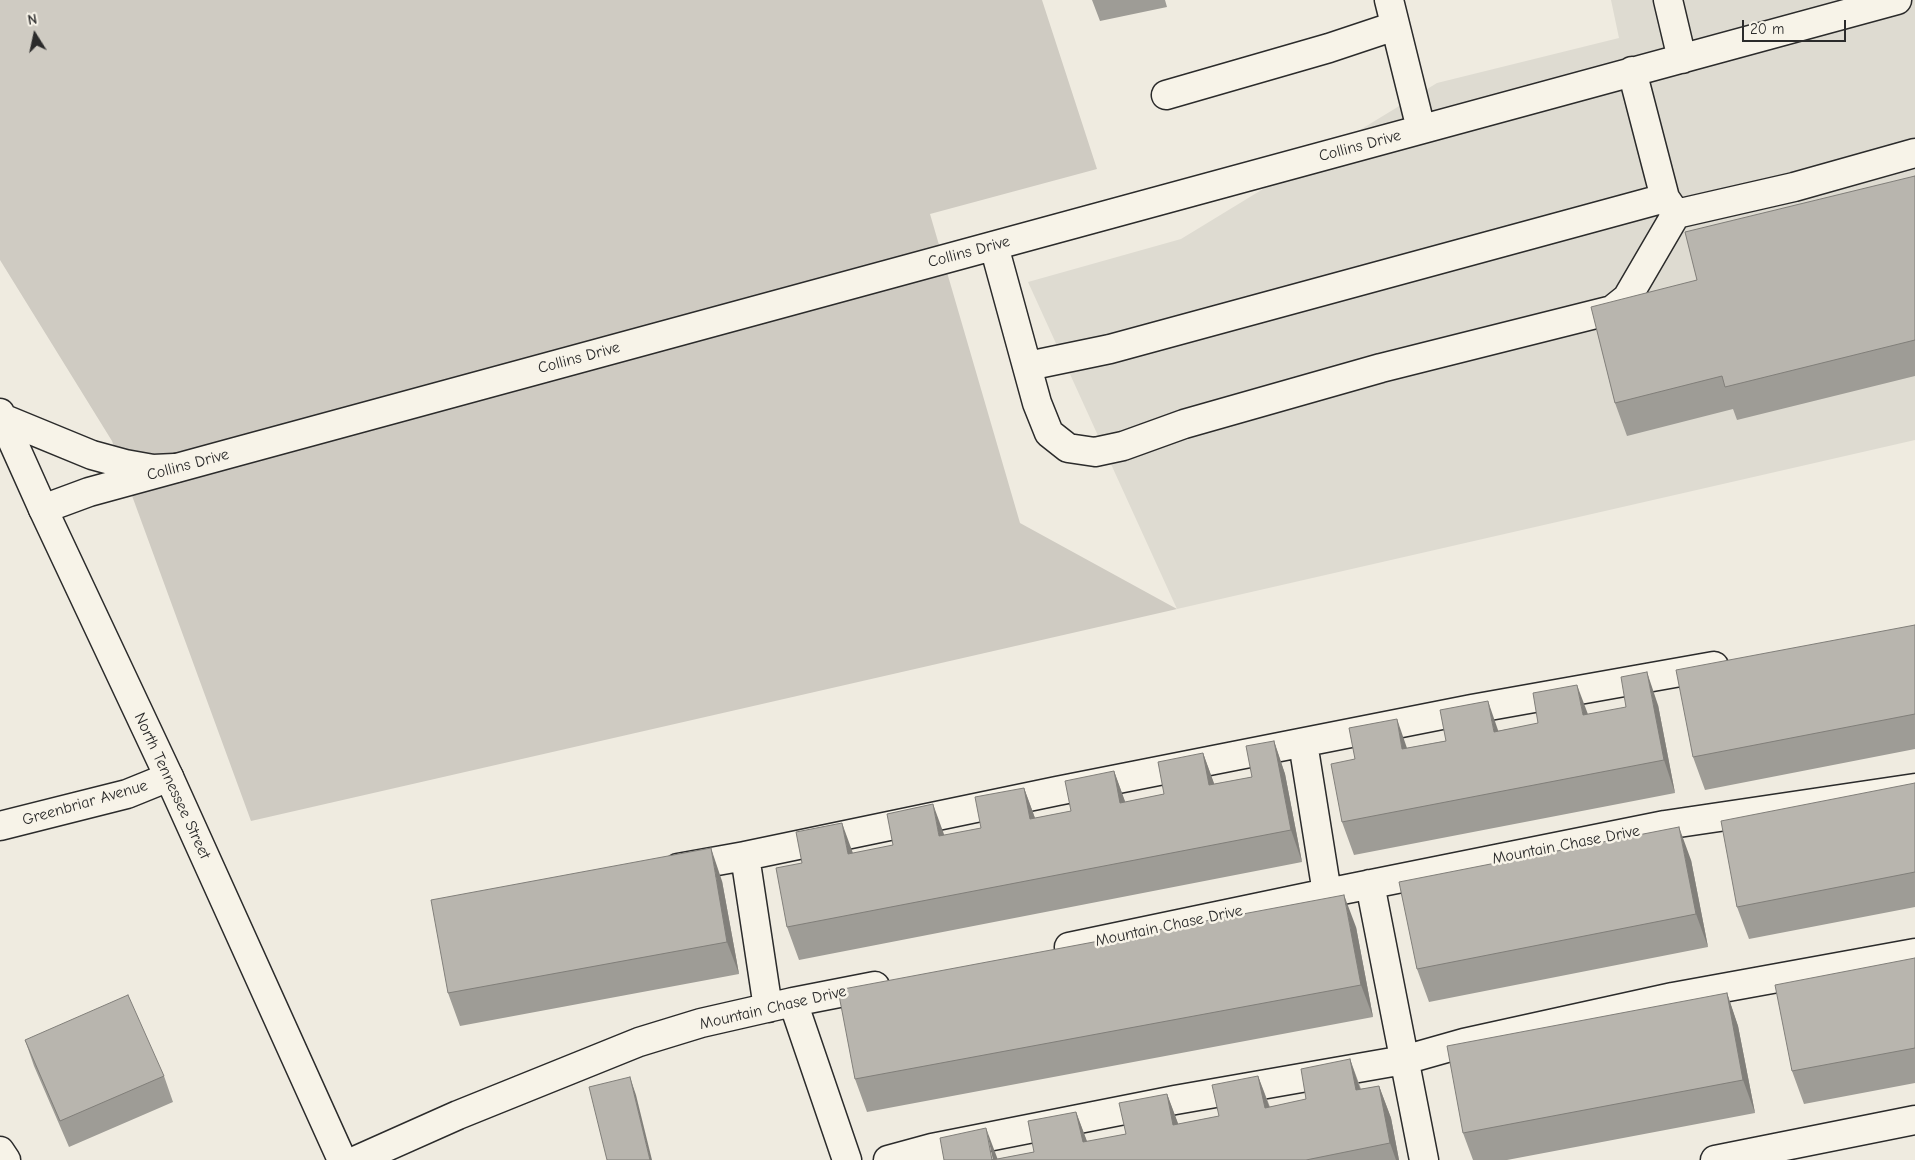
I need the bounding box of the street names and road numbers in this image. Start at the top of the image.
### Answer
street label: Collins Drive [1317,126,1403,166]
street label: Collins Drive [926,232,1012,272]
street label: Collins Drive [536,338,622,378]
street label: Collins Drive [145,445,231,485]
street label: North Tennessee Street [130,710,214,862]
street label: Greenbriar Avenue [20,776,150,830]
street label: Mountain Chase Drive [1490,821,1642,869]
street label: Mountain Chase Drive [1094,901,1244,951]
street label: Mountain Chase Drive [698,982,848,1034]

